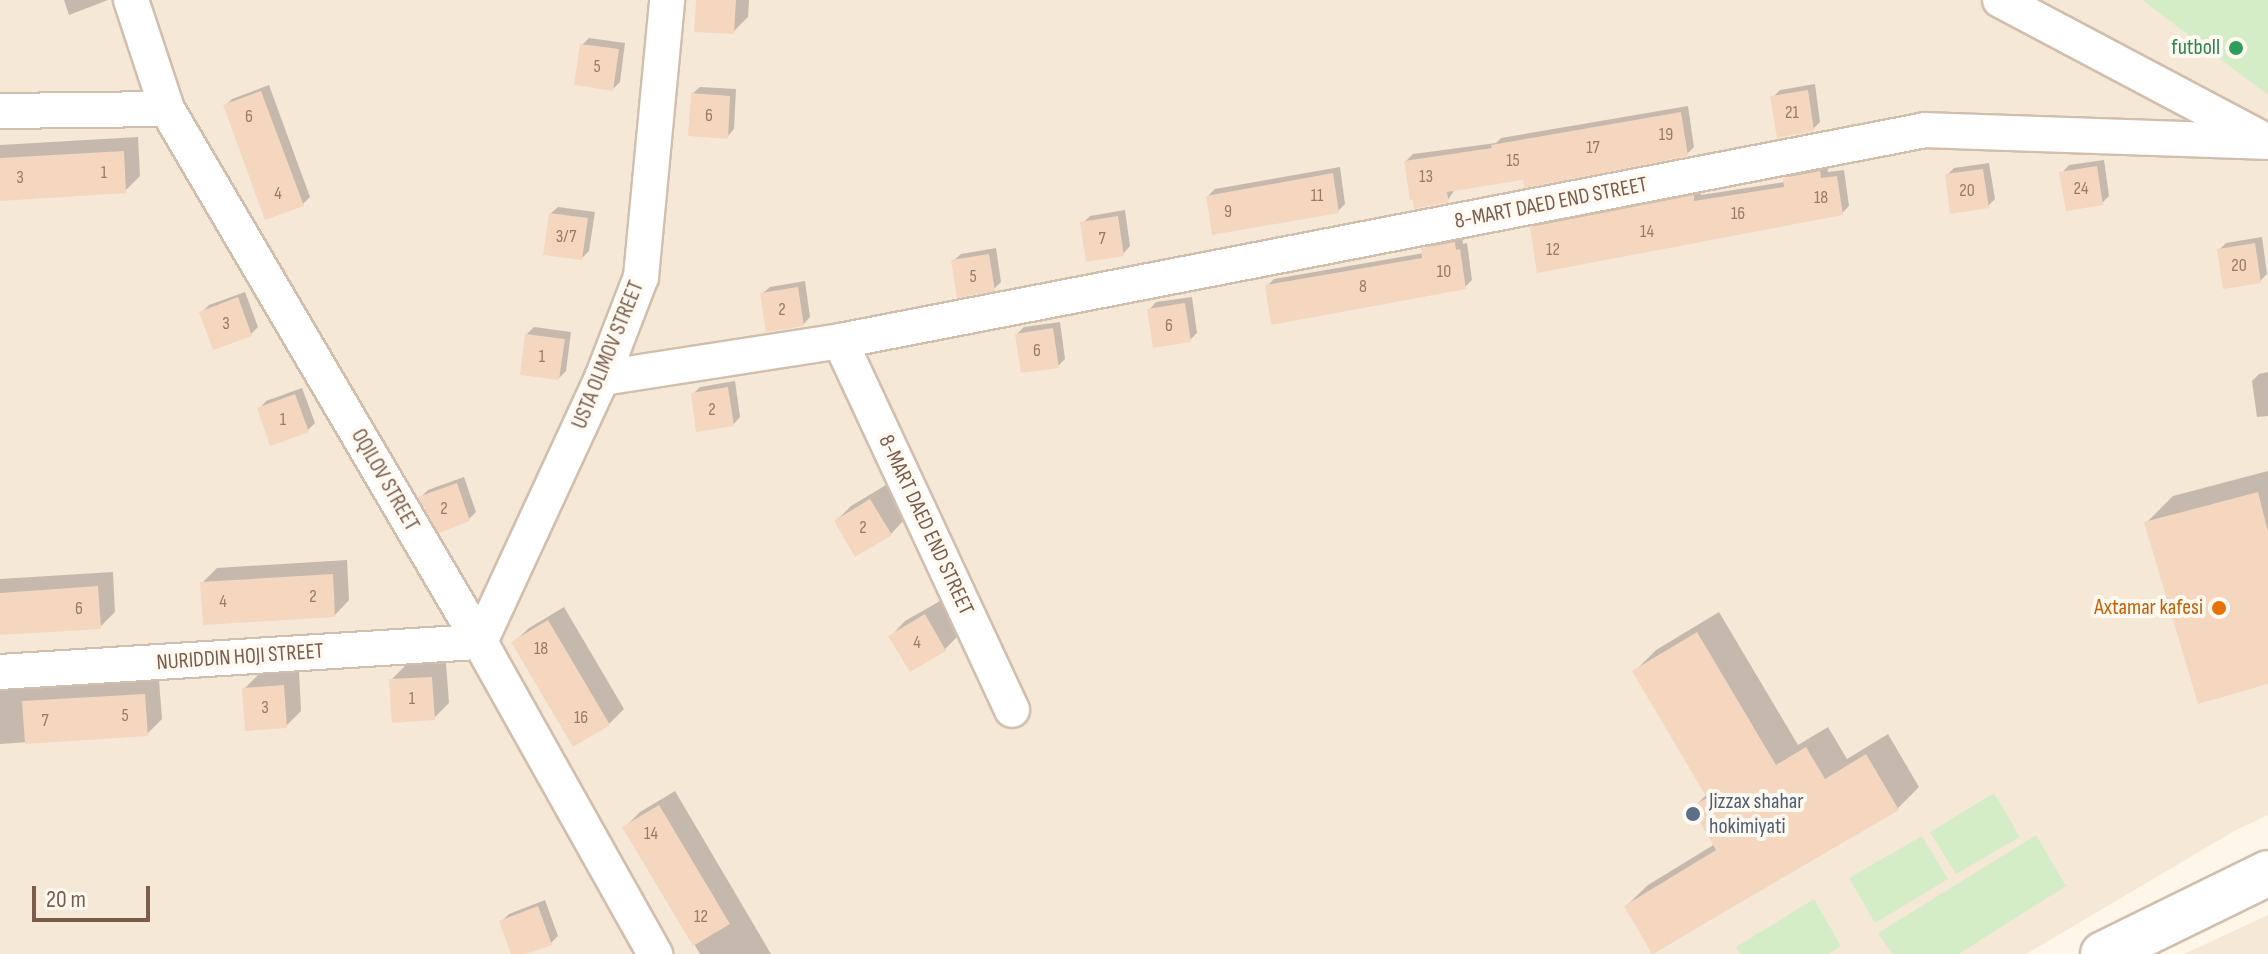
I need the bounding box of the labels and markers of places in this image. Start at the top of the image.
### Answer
place label: futboll [2171,35,2220,61]
marker: futboll [2227,39,2245,57]
place label: Axtamar kafesi [2094,595,2203,621]
marker: Axtamar kafesi [2210,599,2228,617]
place label: Jizzax shahar hokimiyati [1709,788,1804,840]
marker: Jizzax shahar hokimiyati [1684,805,1702,823]

